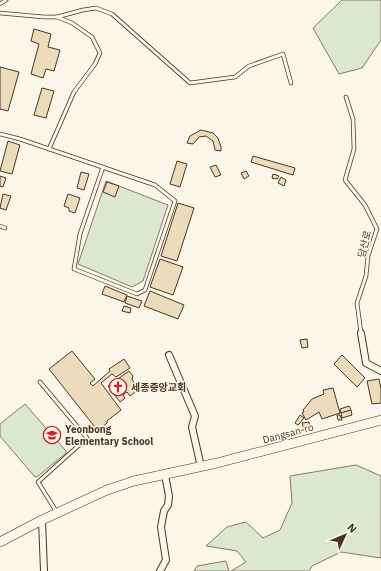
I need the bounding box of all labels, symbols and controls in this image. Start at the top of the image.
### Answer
street label: 당산로 [355,229,374,259]
church icon: 세종중앙교회 [108,377,128,397]
place label: 세종중앙교회 [131,381,186,394]
street label: Dangsan-ro [261,420,315,447]
place label: Yeonbong Elementary School [65,423,153,448]
school or university icon: Yeonbong Elementary School [42,425,62,445]
north arrow [325,515,365,555]
text: N [344,520,360,536]

